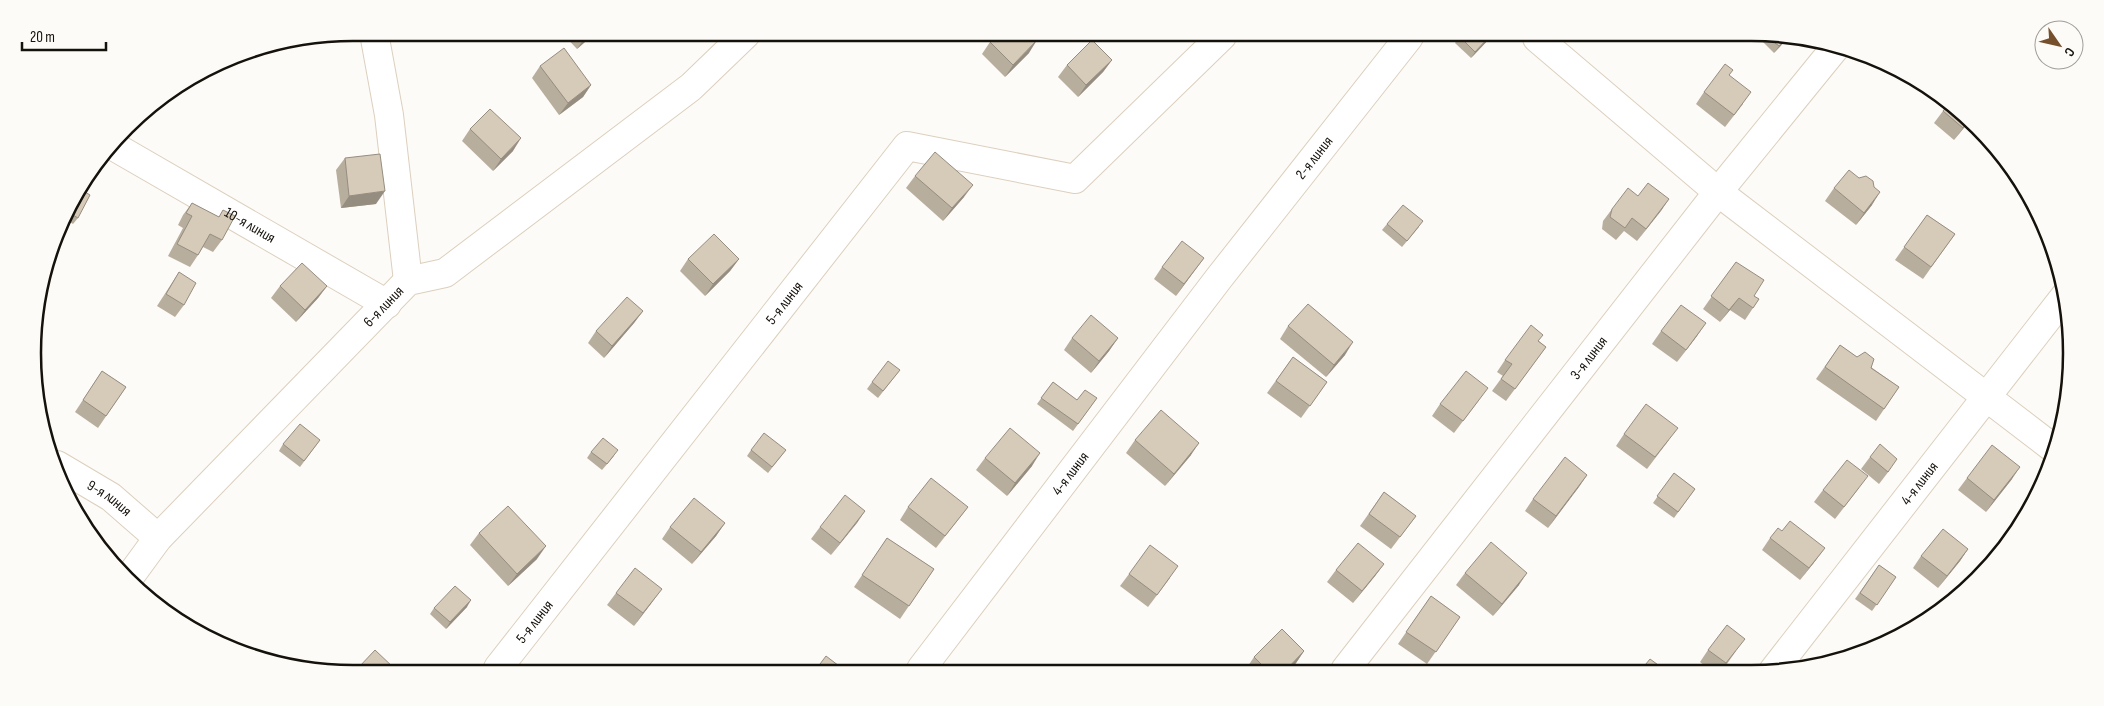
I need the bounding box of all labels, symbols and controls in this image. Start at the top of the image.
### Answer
scale bar [22,20,106,52]
north arrow [2034,20,2084,70]
text: 20 m [30,28,55,47]
text: С [2060,44,2078,60]
street label: 2-я линия [1291,132,1337,183]
street label: 10-я линия [221,203,279,248]
street label: 5-я линия [762,278,807,329]
street label: 6-я линия [359,282,408,331]
street label: 3-я линия [1566,332,1612,384]
street label: 4-я линия [1048,448,1093,499]
street label: 4-я линия [1897,458,1943,509]
street label: 9-я линия [84,476,135,521]
street label: 5-я линия [512,596,558,647]

